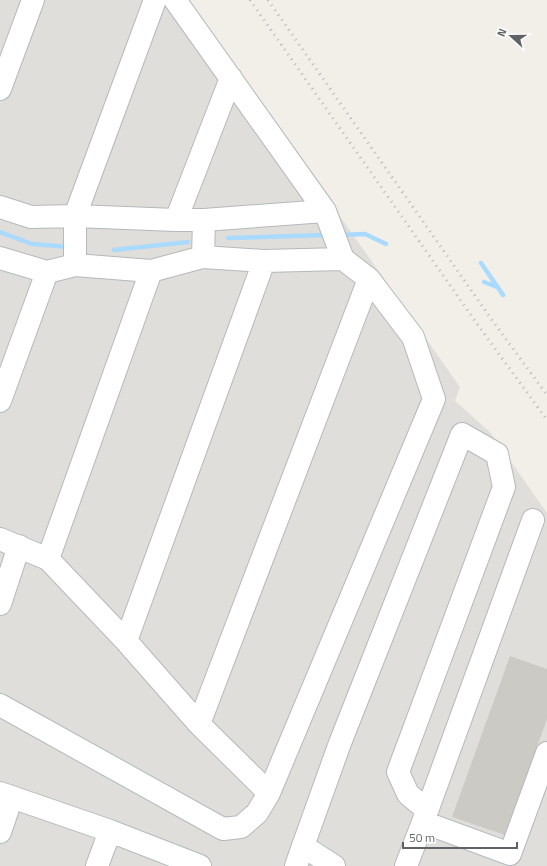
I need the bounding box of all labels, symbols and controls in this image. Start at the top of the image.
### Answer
north arrow [491,16,531,56]
text: N [493,26,510,39]
scale bar [403,824,517,850]
text: 50 m [409,828,435,847]

